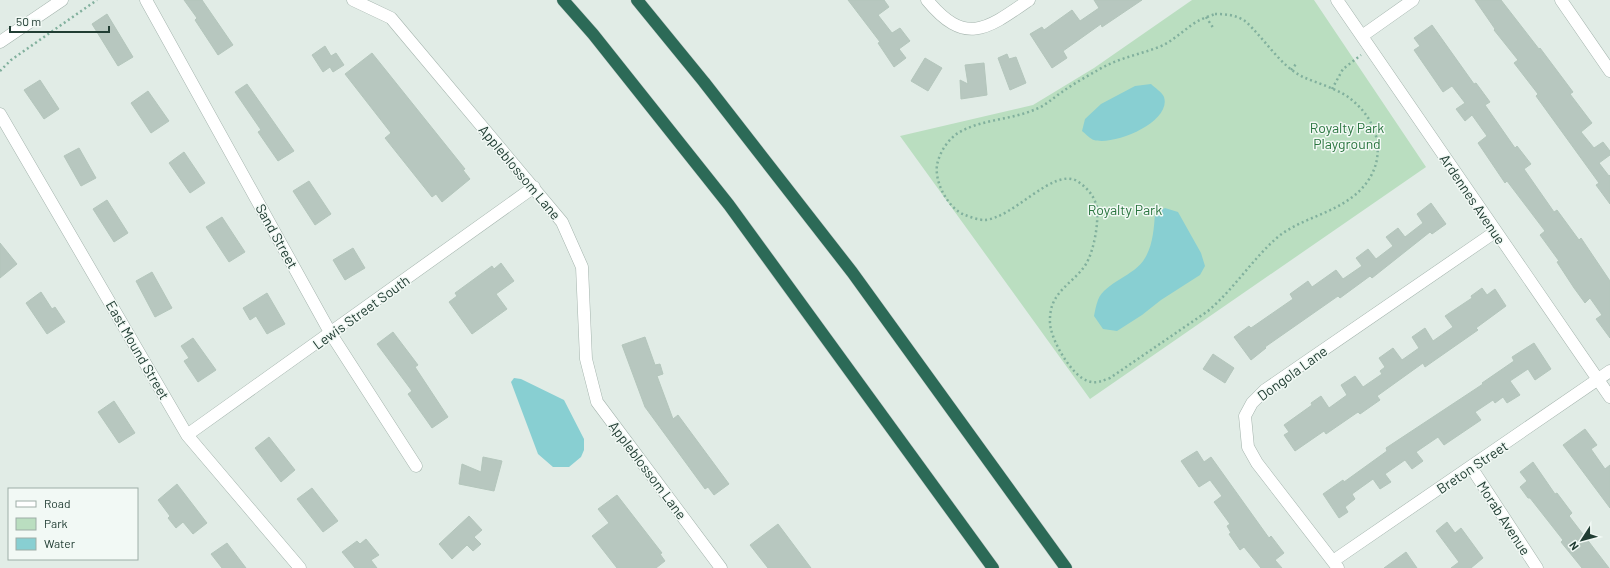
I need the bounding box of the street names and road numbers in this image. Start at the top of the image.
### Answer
street label: Appleblossom Lane [475,121,565,223]
street label: Ardennes Avenue [1437,151,1509,247]
street label: Sand Street [252,201,302,271]
street label: Lewis Street South [309,271,413,353]
street label: East Mound Street [103,297,173,403]
street label: Dongola Lane [1254,342,1330,404]
street label: Appleblossom Lane [606,418,690,522]
street label: Breton Street [1433,437,1511,497]
street label: Morab Avenue [1474,478,1534,558]

